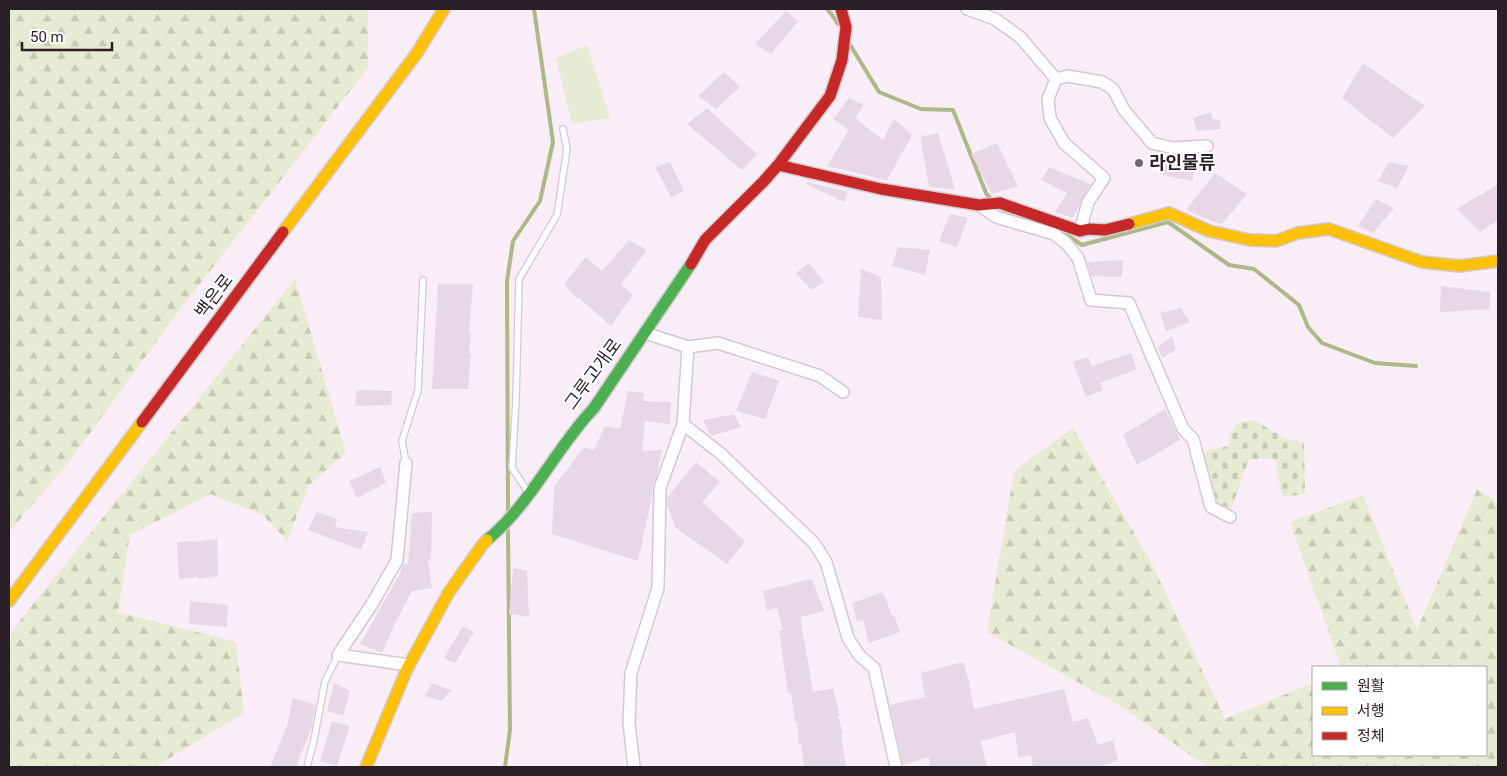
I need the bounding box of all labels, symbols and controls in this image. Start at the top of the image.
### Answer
scale bar [22,20,112,52]
text: 50 m [30,28,64,46]
place label: 라인물류 [1149,152,1215,173]
marker: 라인물류 [1133,157,1145,169]
street label: 백은로 [190,270,237,322]
street label: 그루고개로 [560,334,625,413]
legend [1312,666,1487,756]
text: 원활 [1357,677,1385,695]
text: 서행 [1357,702,1385,720]
text: 정체 [1357,727,1385,745]

